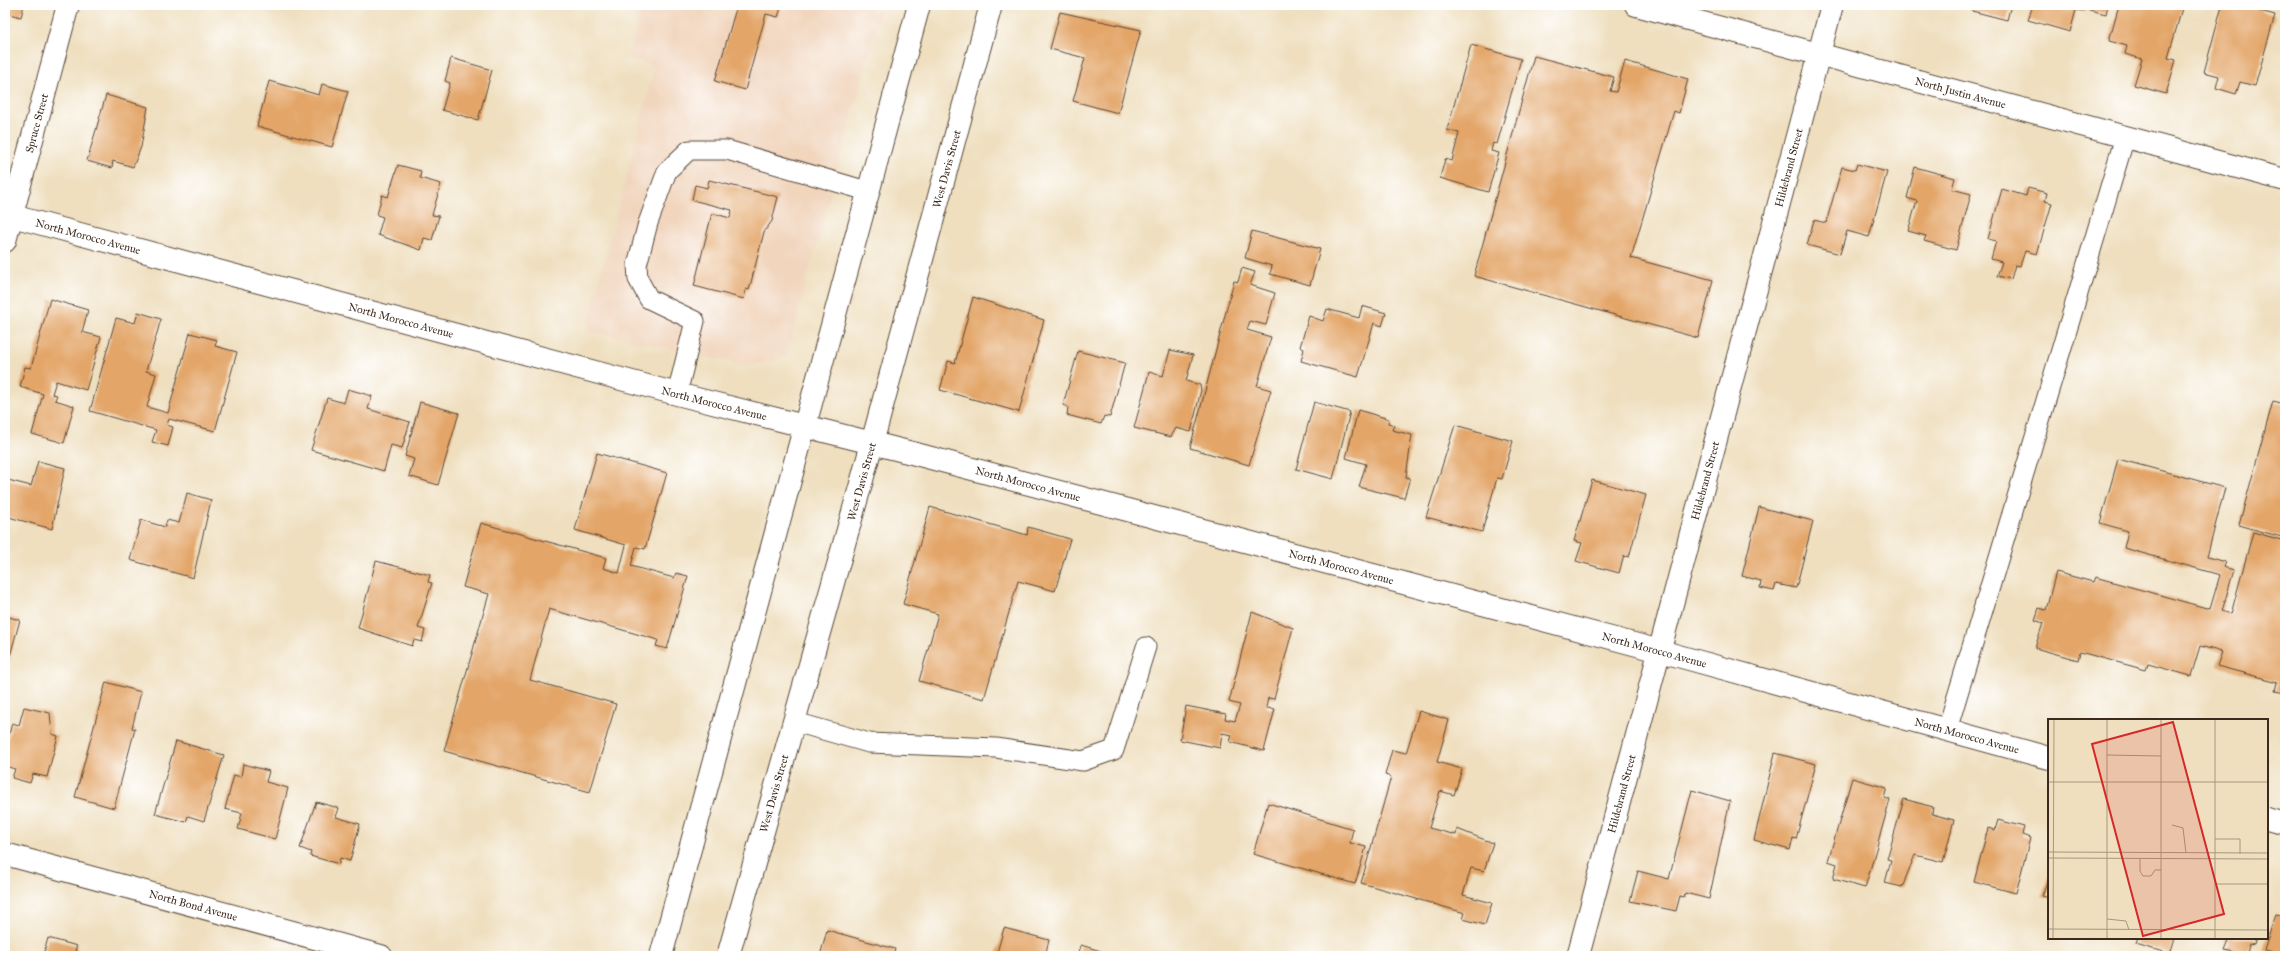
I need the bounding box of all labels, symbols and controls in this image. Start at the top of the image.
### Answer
street label: North Justin Avenue [1913,74,2008,111]
street label: Spruce Street [22,92,51,154]
street label: Hildebrand Street [1772,127,1805,208]
street label: West Davis Street [930,128,963,209]
street label: North Morocco Avenue [34,216,142,257]
street label: North Morocco Avenue [347,300,455,340]
street label: North Morocco Avenue [660,384,769,423]
street label: Hildebrand Street [1688,440,1722,521]
street label: West Davis Street [844,441,878,522]
street label: North Morocco Avenue [974,464,1082,504]
street label: North Morocco Avenue [1287,546,1396,587]
street label: North Morocco Avenue [1601,629,1709,670]
street label: North Morocco Avenue [1913,715,2021,756]
inset map [2048,719,2268,939]
street label: West Davis Street [757,753,791,834]
street label: Hildebrand Street [1605,753,1638,834]
street label: North Bond Avenue [148,887,239,923]

